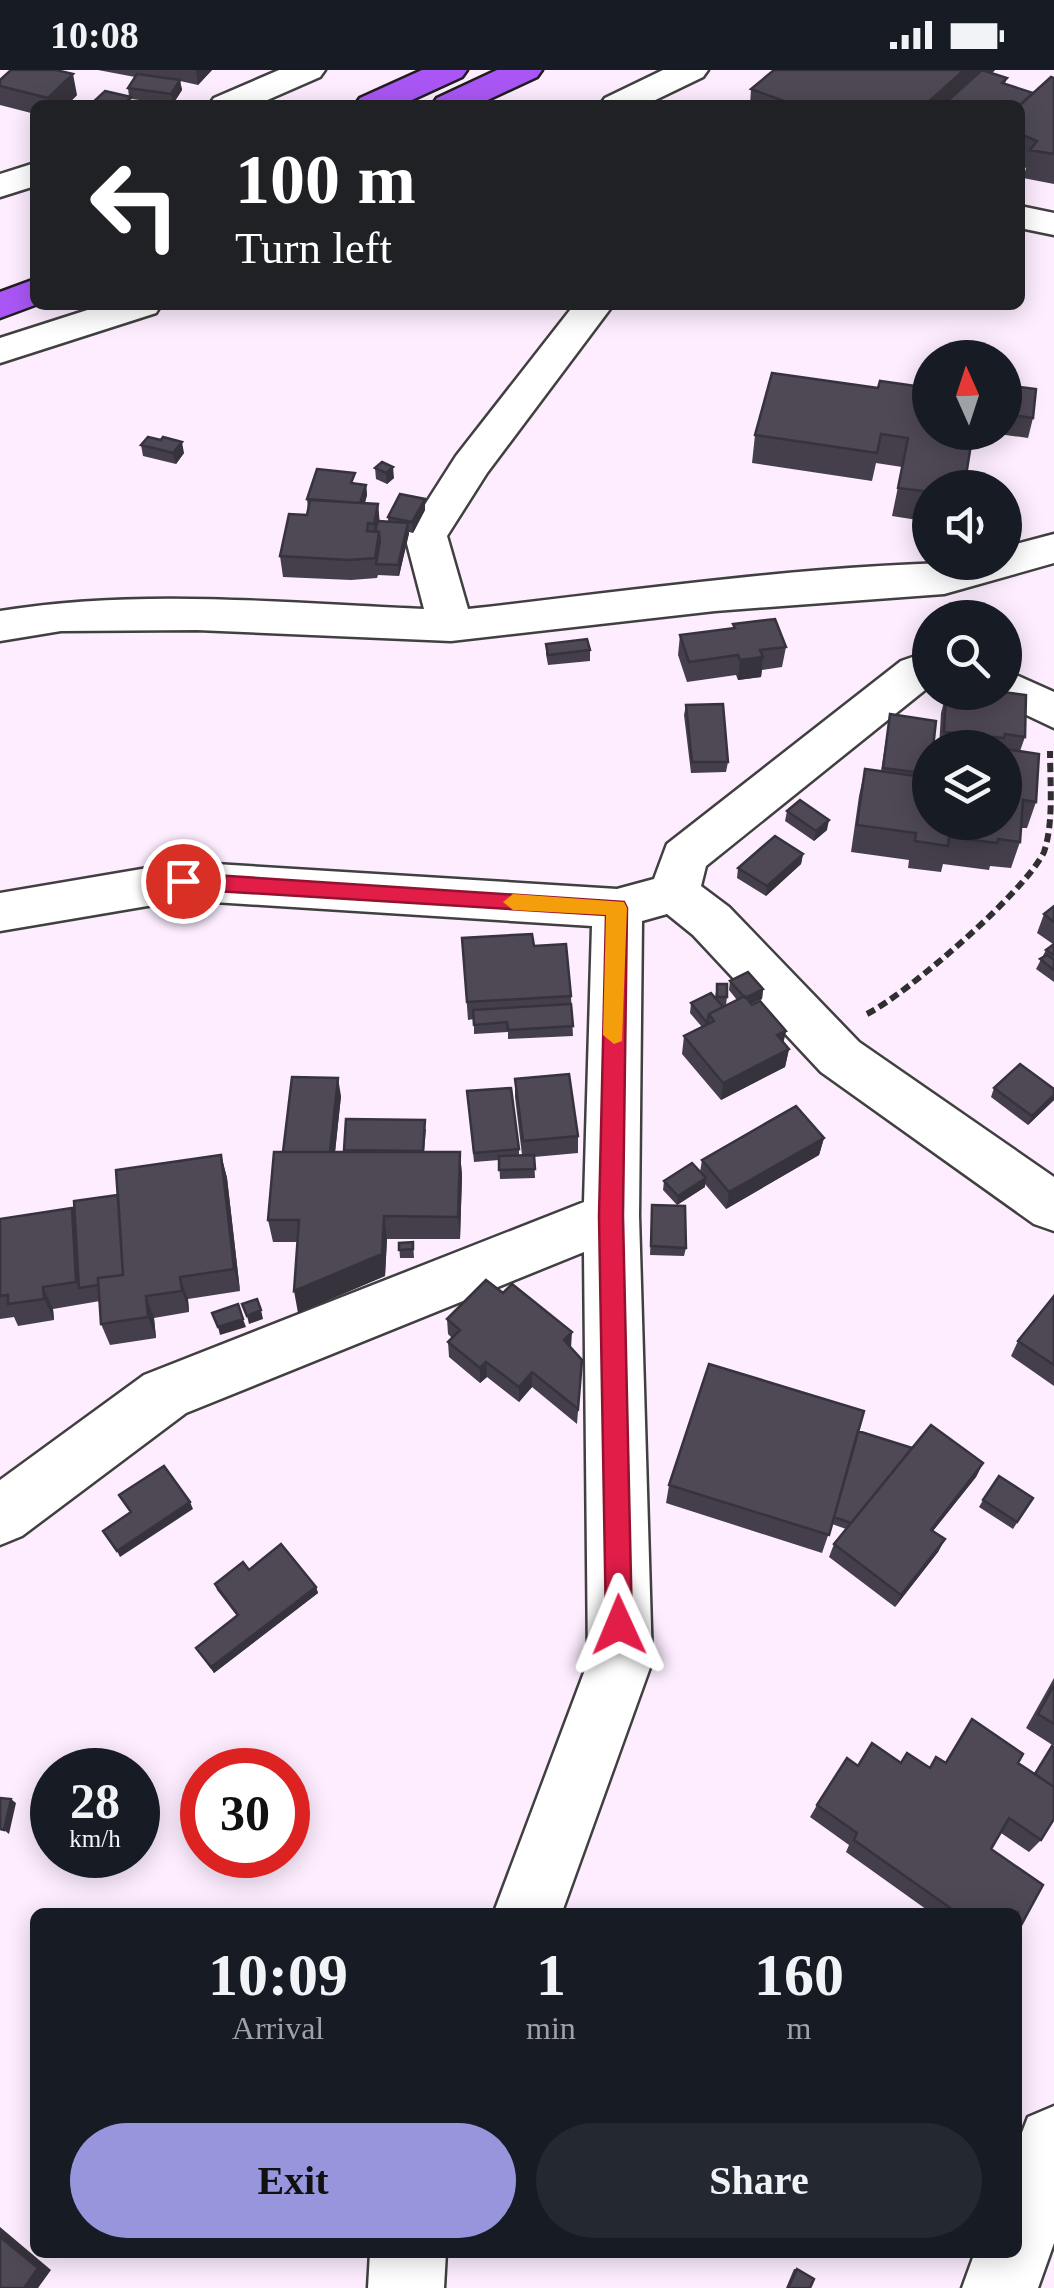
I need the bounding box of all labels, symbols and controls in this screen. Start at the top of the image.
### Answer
text: 10:08 [50,14,139,56]
icon: left [70,140,200,270]
text: 100 m [235,141,416,218]
text: Turn left [235,223,392,273]
north arrow [912,340,1022,450]
map controls [912,340,1022,840]
button: sound [912,470,1022,580]
button: search [912,600,1022,710]
button: layers [912,730,1022,840]
pin [141,839,226,924]
icon: arrive [156,854,211,909]
position arrow [567,1573,671,1677]
speed limit sign: 30 [180,1748,310,1878]
text: 28 [70,1773,120,1829]
text: km/h [69,1825,121,1852]
text: 10:09 [208,1942,348,2008]
text: 1 [536,1942,566,2008]
text: 160 [754,1942,844,2008]
text: Arrival [232,2010,324,2046]
text: min [526,2010,576,2046]
text: m [786,2010,811,2046]
button: Exit [70,2123,516,2238]
button: Share [536,2123,982,2238]

